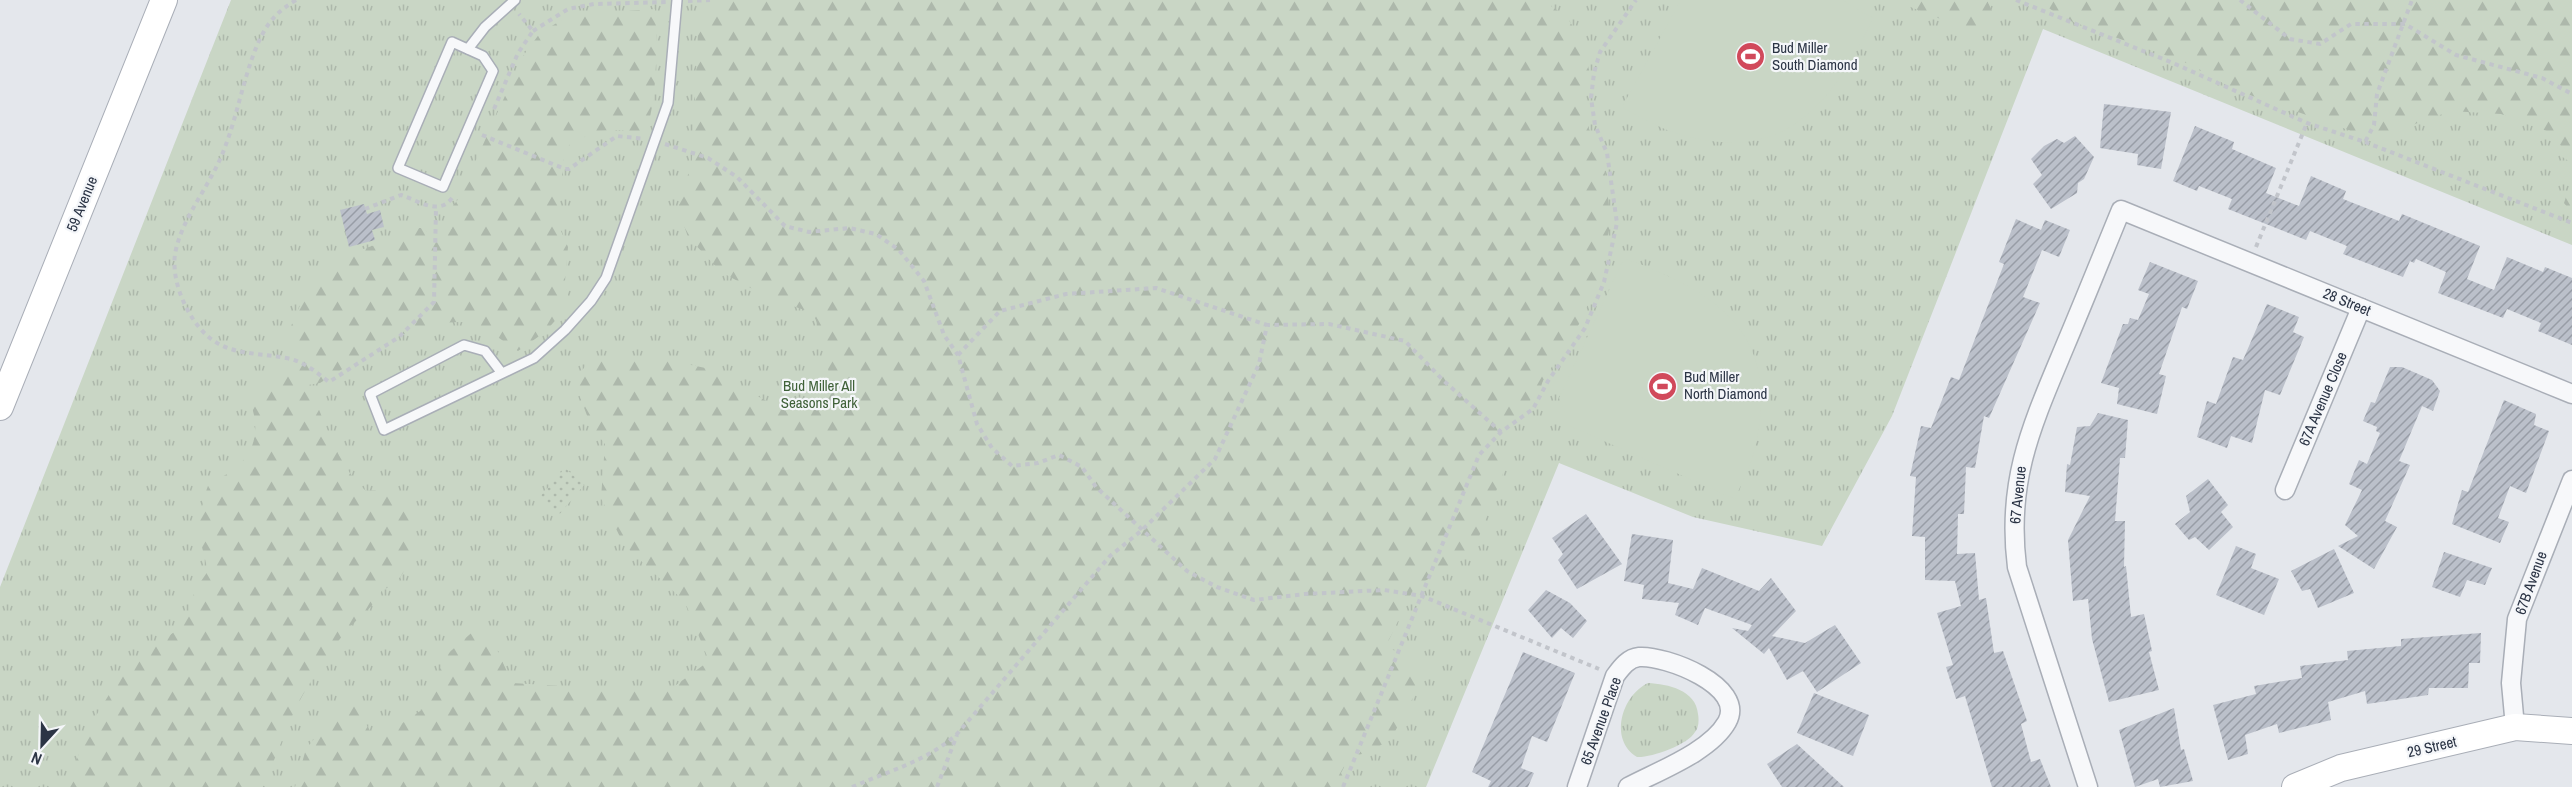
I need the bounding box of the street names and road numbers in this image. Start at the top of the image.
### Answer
street label: 59 Avenue [61,173,102,235]
street label: 28 Street [2320,282,2375,321]
street label: 67A Avenue Close [2293,348,2352,449]
street label: 67 Avenue [2004,465,2031,525]
street label: 67B Avenue [2509,548,2552,617]
street label: 65 Avenue Place [1575,674,1626,768]
street label: 29 Street [2405,731,2459,762]

